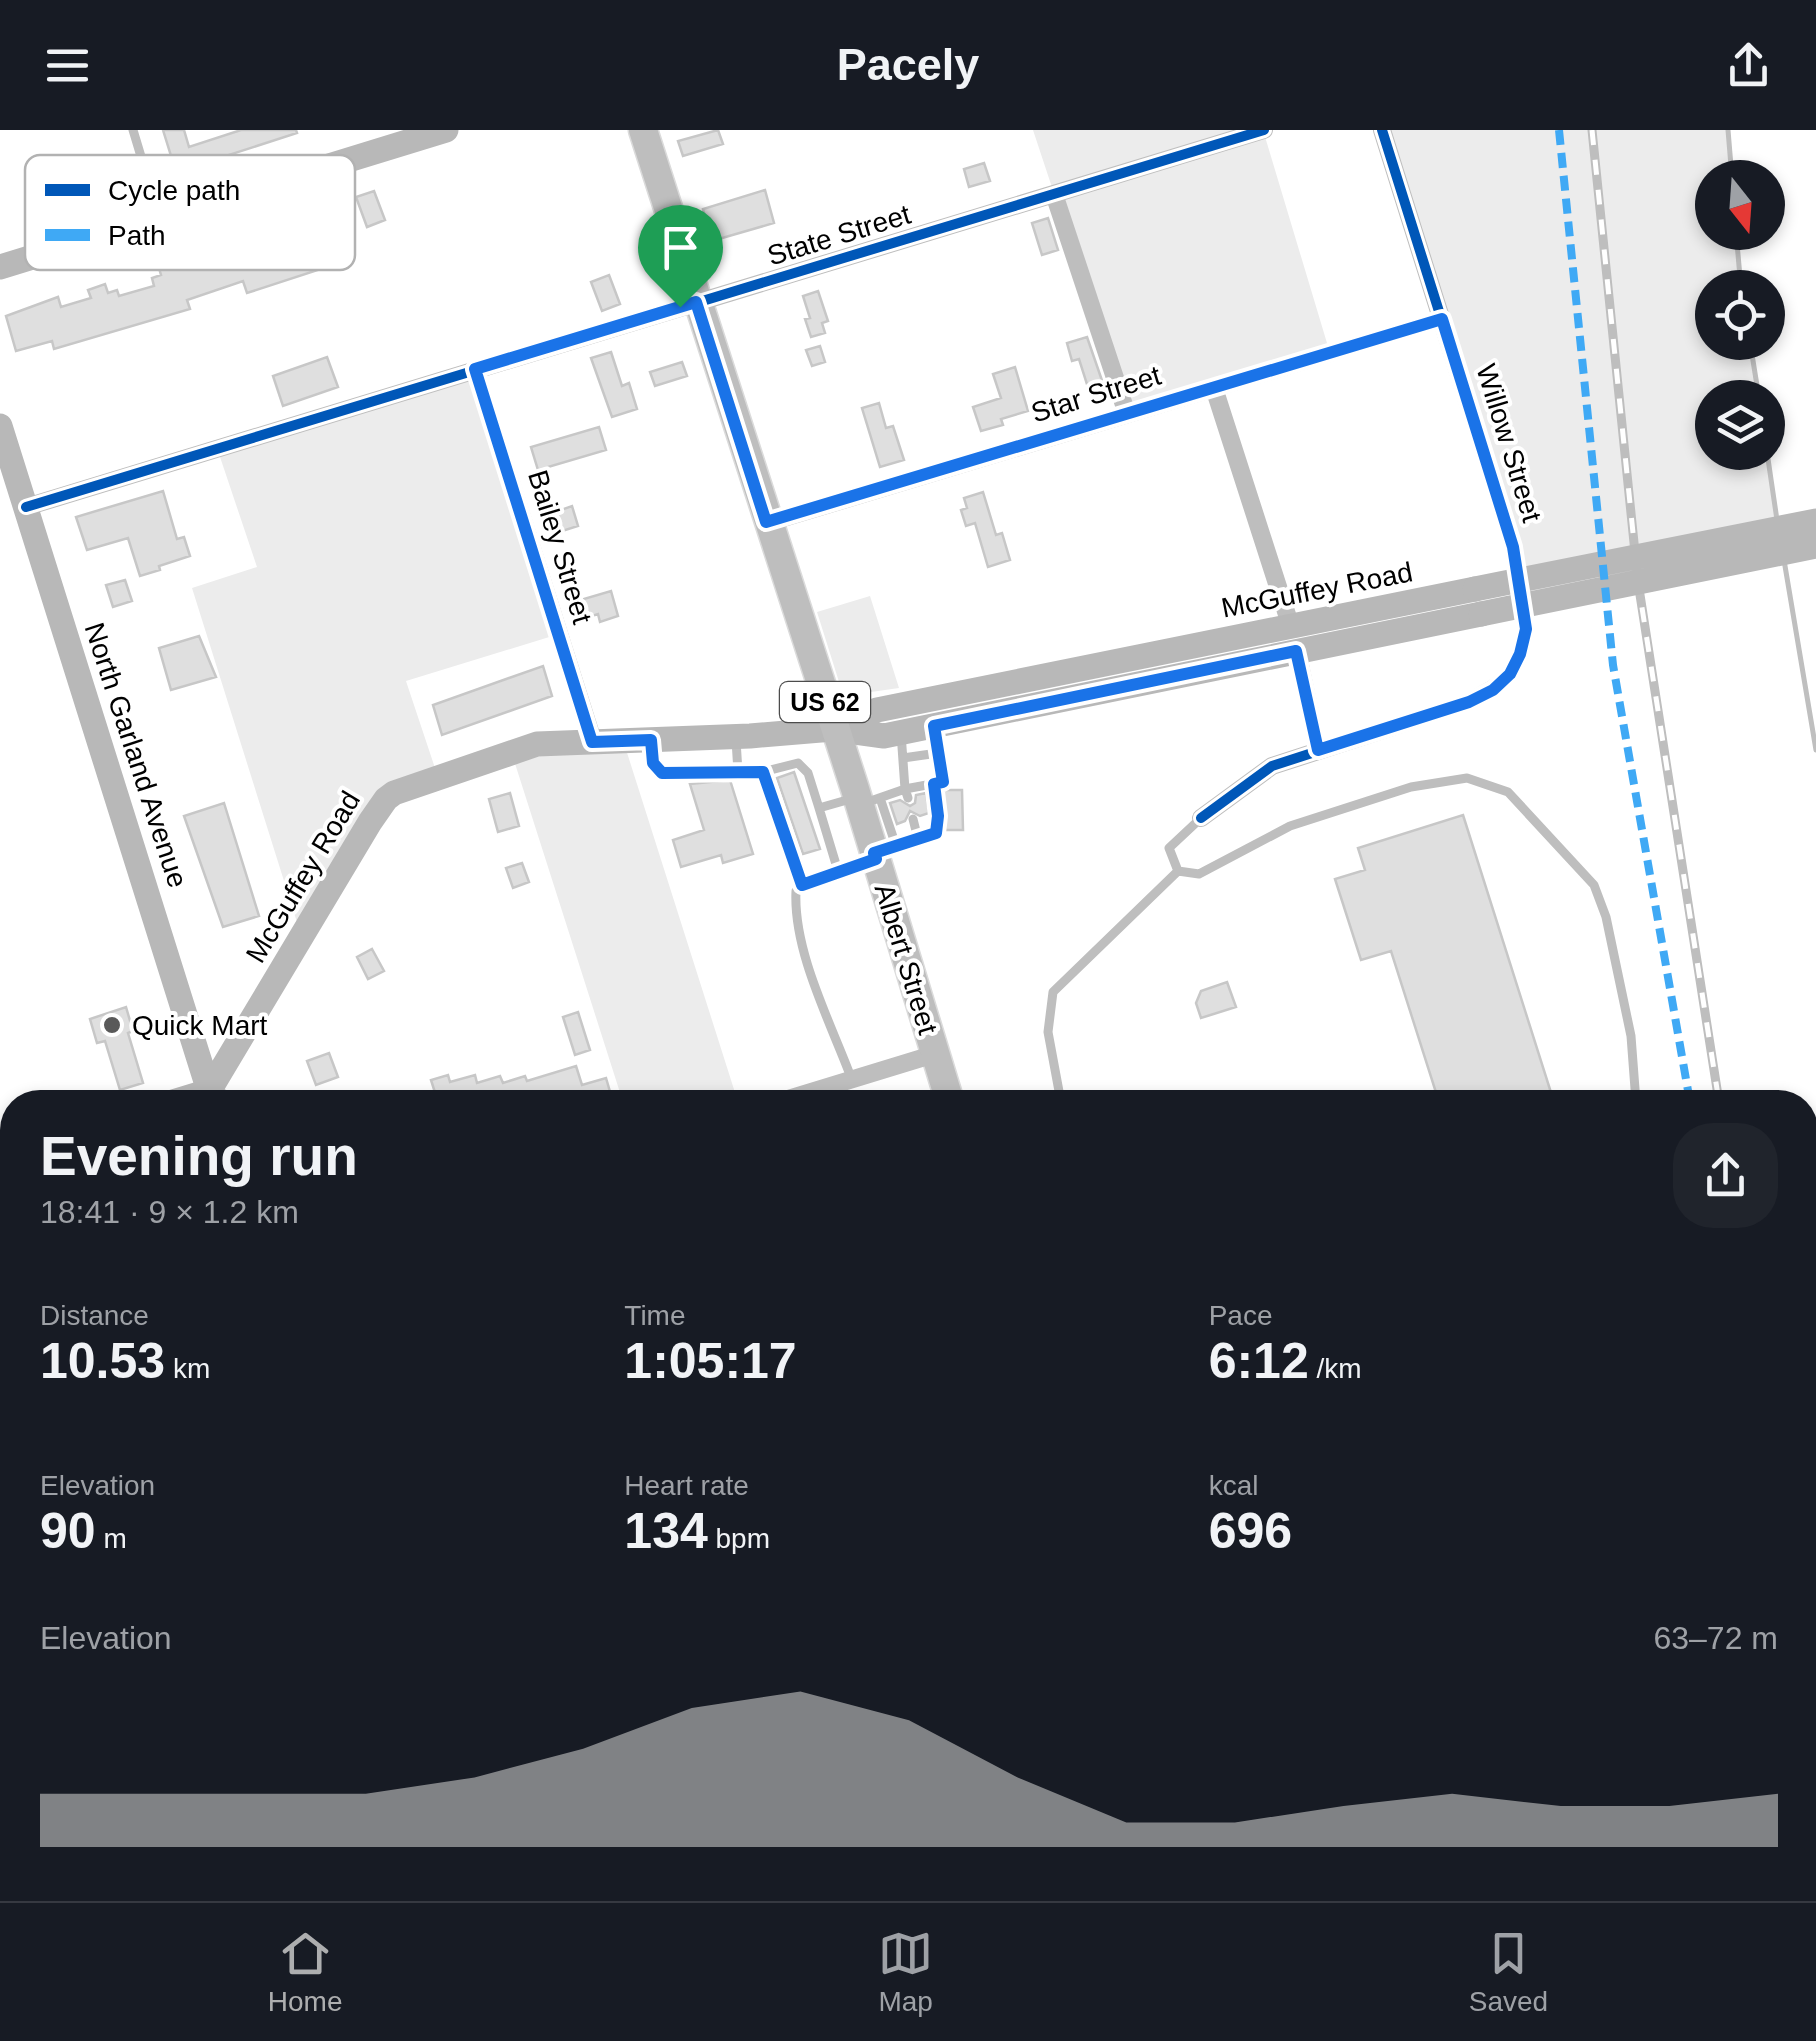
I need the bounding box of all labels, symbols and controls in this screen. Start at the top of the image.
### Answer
icon: menu [40,38,95,93]
icon: share [1721,38,1776,93]
text: Pacely [837,39,979,90]
legend [25,155,355,270]
north arrow [1695,160,1785,250]
map controls [1695,160,1785,470]
text: Cycle path [108,175,240,206]
street label: State Street [764,198,914,271]
pin [638,205,723,308]
text: Path [108,220,166,251]
icon: arrive [653,220,708,275]
button: locate [1695,270,1785,360]
street label: Star Street [1027,360,1165,428]
street label: Willow Street [1470,360,1548,526]
button: layers [1695,380,1785,470]
street label: Bailey Street [522,467,598,628]
street label: McGuffey Road [1219,556,1415,624]
street label: North Garland Avenue [79,619,193,891]
road number: US 62 [780,682,870,722]
street label: McGuffey Road [240,786,366,968]
street label: Albert Street [868,880,944,1038]
place label: Quick Mart [132,1010,268,1041]
marker: Quick Mart [101,1014,123,1036]
button: share [1673,1123,1778,1228]
text: Evening run [40,1125,358,1187]
text: 18:41 · 9 × 1.2 km [40,1194,299,1230]
text: Distance [40,1300,149,1331]
text: Time [624,1300,686,1331]
text: Pace [1209,1300,1272,1331]
text: 10.53 [40,1333,165,1389]
text: 1:05:17 [624,1333,797,1389]
text: 6:12 [1209,1333,1309,1389]
text: km [165,1353,210,1384]
text: /km [1309,1353,1362,1384]
text: Elevation [40,1470,155,1501]
text: Heart rate [624,1470,749,1501]
text: kcal [1209,1470,1258,1501]
text: 90 [40,1503,96,1559]
text: 134 [624,1503,708,1559]
text: 696 [1209,1503,1292,1559]
text: m [96,1523,127,1554]
text: bpm [708,1523,770,1554]
text: Elevation [40,1620,172,1656]
text: 63–72 m [1653,1620,1778,1656]
tab: Home [268,1926,343,2018]
tab: Map [878,1926,933,2018]
tab: Saved [1469,1926,1548,2018]

